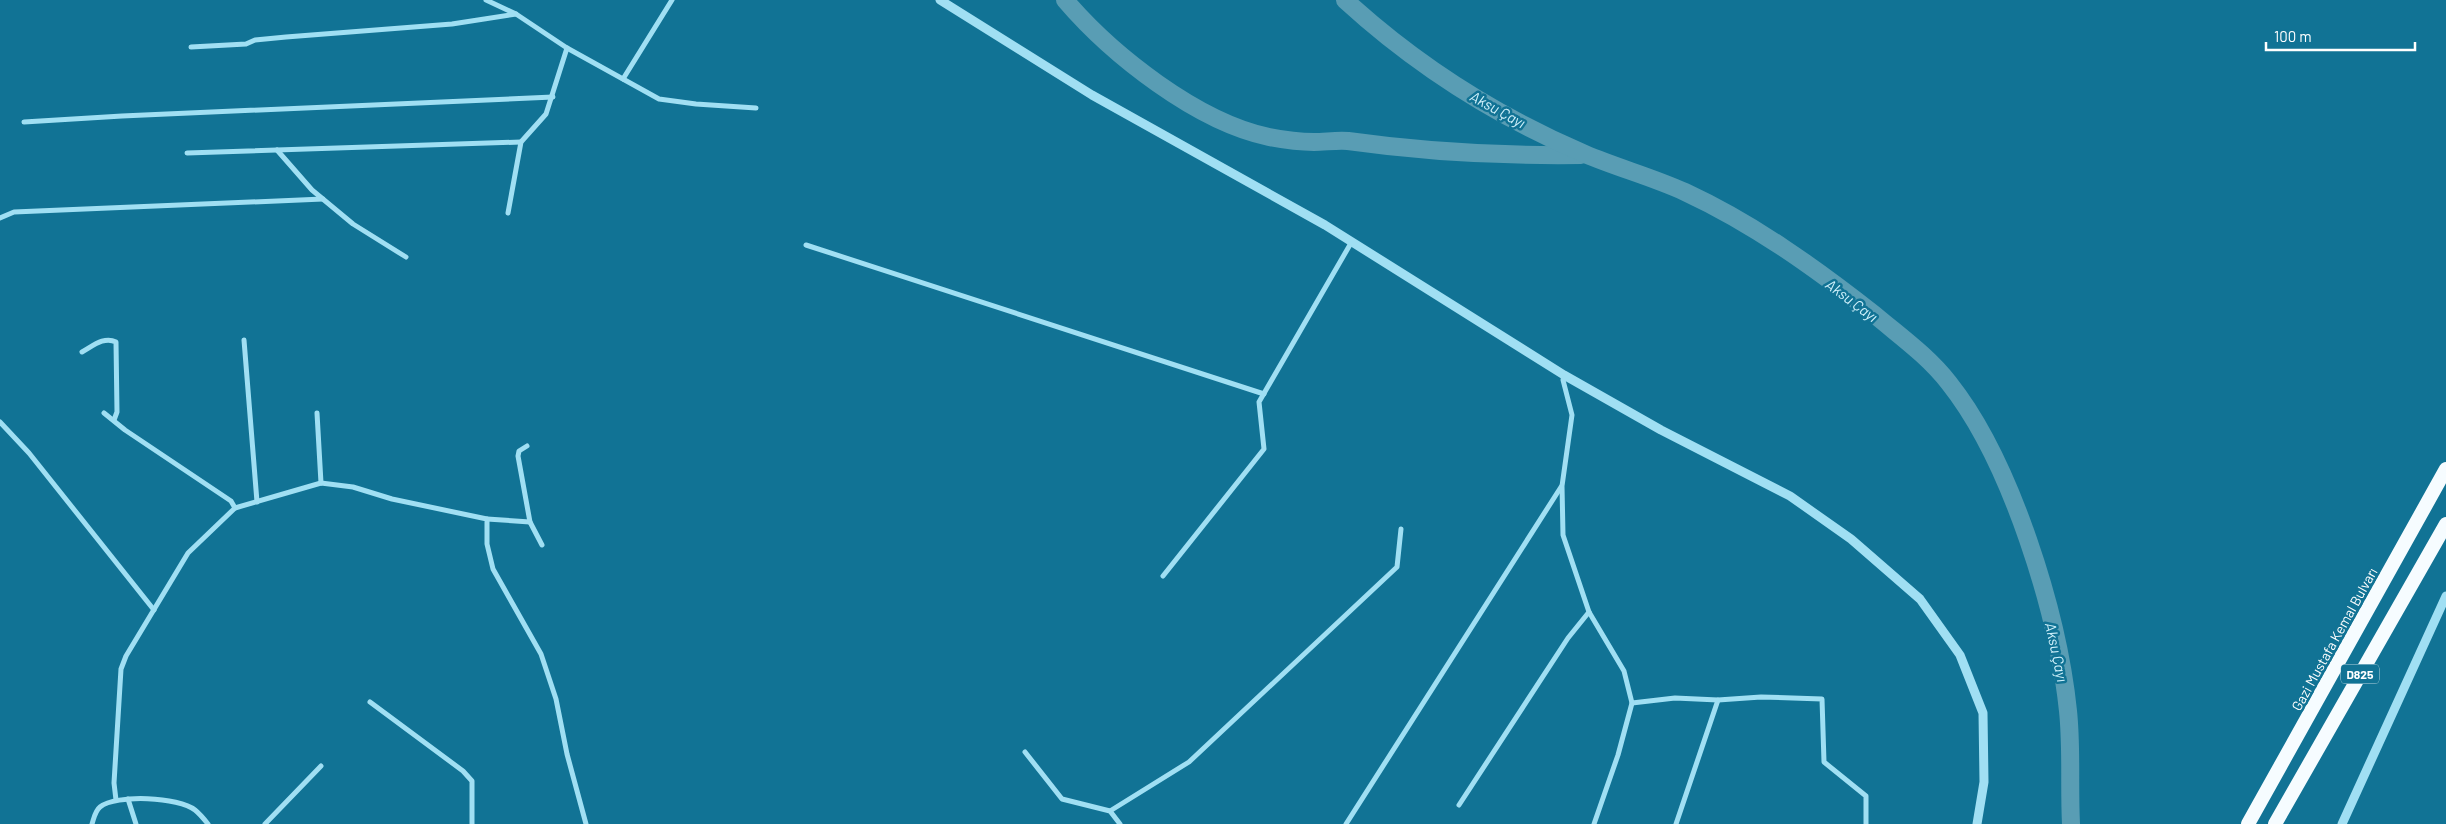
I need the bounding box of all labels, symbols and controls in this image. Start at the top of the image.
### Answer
scale bar [2266,20,2415,52]
text: 100 m [2274,27,2312,45]
water label: Aksu Çayı [1467,87,1529,131]
water label: Aksu Çayı [1823,275,1881,325]
street label: Gazi Mustafa Kemal Bulvarı [2288,564,2380,714]
water label: Aksu Çayı [2042,621,2072,683]
road number: D825 [2341,664,2379,684]

